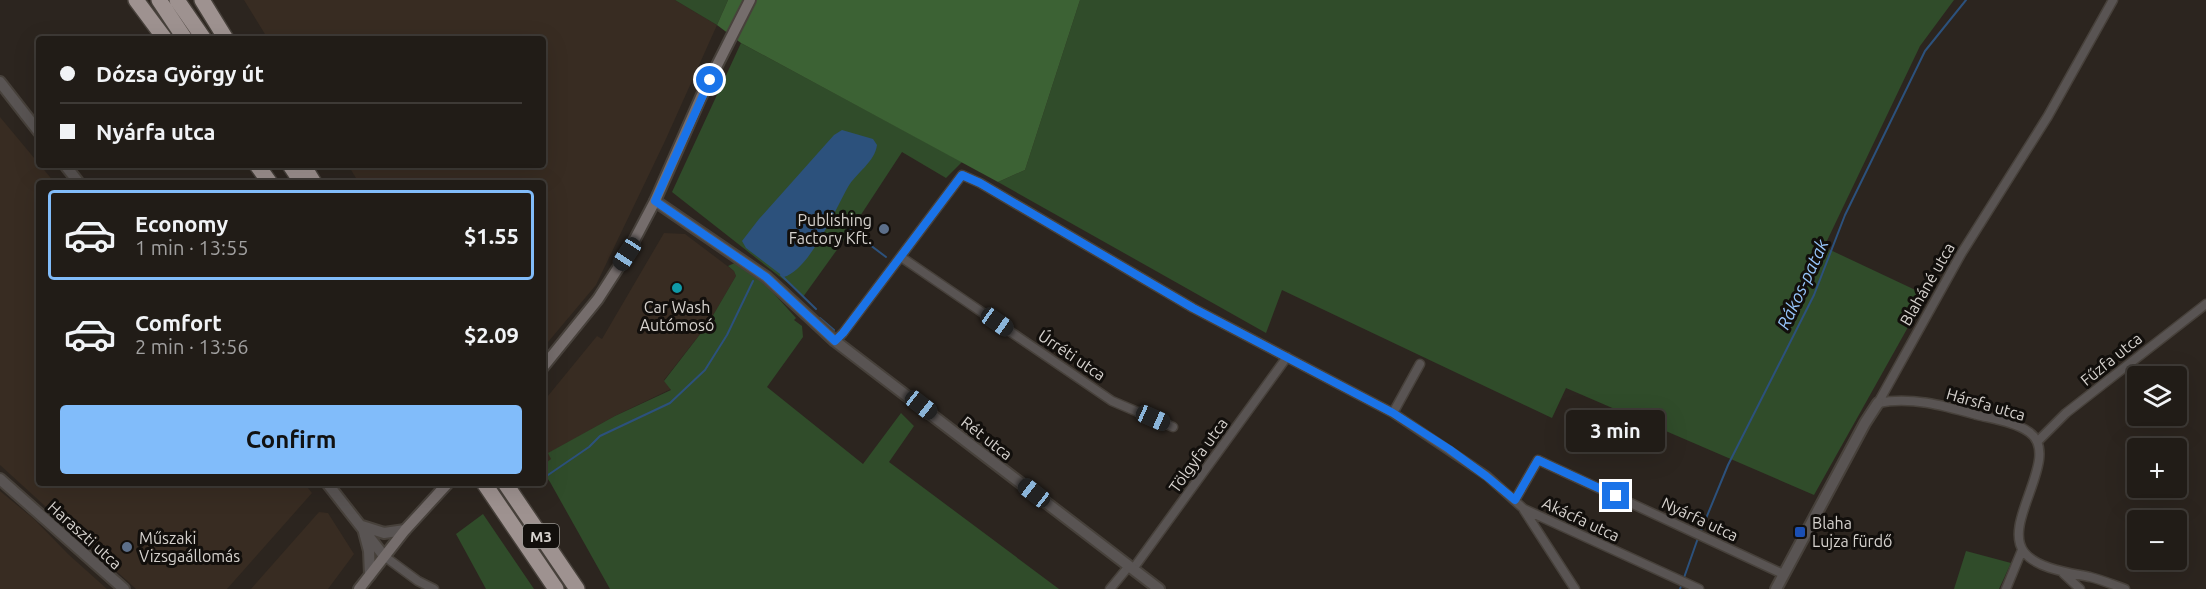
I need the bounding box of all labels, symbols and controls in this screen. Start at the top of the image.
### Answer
text: Dózsa György út [96,61,264,86]
route start [696,66,723,93]
text: Nyárfa utca [96,119,215,144]
icon: car [63,208,117,262]
text: Economy [135,211,228,236]
place label: Publishing Factory Kft. [789,211,872,247]
marker: Publishing Factory Kft. [877,222,891,236]
text: $1.55 [464,223,519,248]
car [610,234,644,274]
water label: Rákos-patak [1772,235,1832,332]
text: 1 min · 13:55 [135,236,249,259]
street label: Blaháné utca [1896,239,1958,329]
marker: Car Wash Autómosó [670,281,684,295]
place label: Car Wash Autómosó [640,298,714,334]
car [977,304,1017,340]
icon: car [63,307,117,361]
text: Comfort [135,310,222,335]
text: $2.09 [464,322,519,347]
street label: Úrréti utca [1035,324,1110,384]
street label: Fűzfa utca [2077,329,2145,389]
text: 2 min · 13:56 [135,335,249,358]
map controls [2127,366,2187,570]
button: layers [2127,366,2187,426]
street label: Hársfa utca [1944,384,2028,424]
car [901,387,941,423]
car [1133,402,1173,434]
button: Confirm [60,405,522,474]
callout: 3 min [1566,409,1666,451]
street label: Rét utca [958,413,1016,463]
street label: Tölgyfa utca [1165,414,1231,496]
text: 3 min [1590,419,1641,442]
button: + [2127,438,2187,498]
car [1014,475,1054,511]
route end [1602,482,1629,509]
street label: Akácfa utca [1540,493,1622,545]
street label: Nyárfa utca [1659,493,1741,545]
street label: Haraszti utca [44,497,126,573]
button: − [2127,510,2187,570]
place label: Blaha Lujza fürdő [1812,514,1892,550]
road number: M3 [523,524,559,548]
marker: Blaha Lujza fürdő [1793,525,1807,539]
place label: Műszaki Vizsgaállomás [139,529,240,565]
marker: Műszaki Vizsgaállomás [120,540,134,554]

